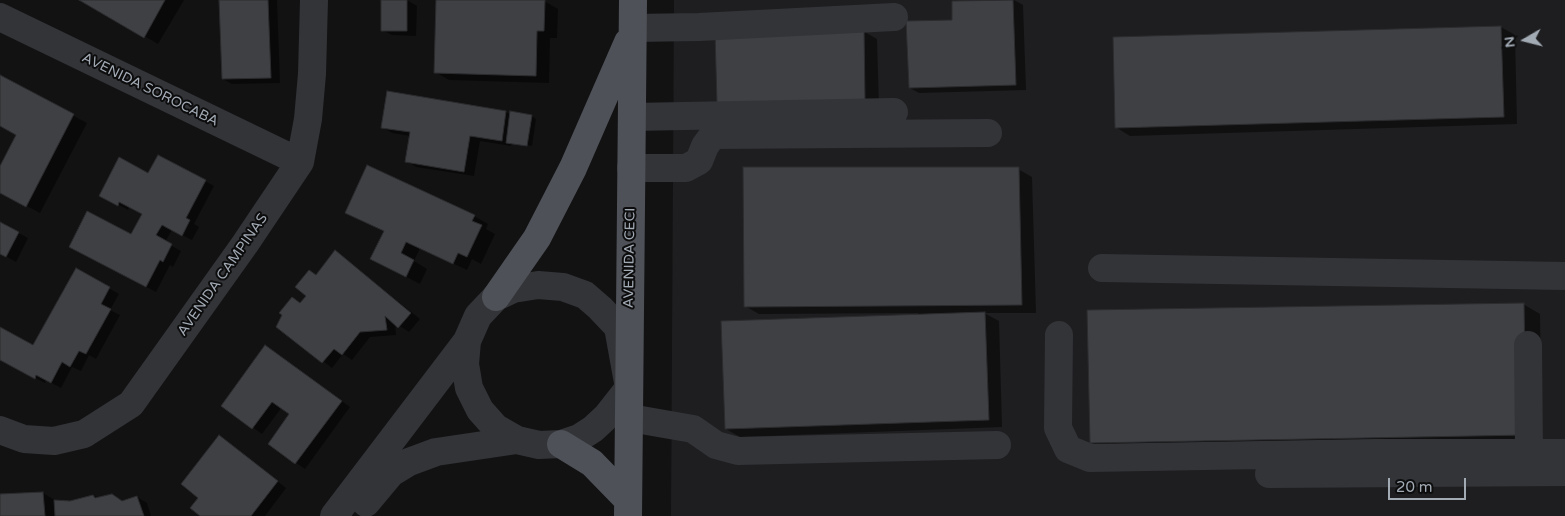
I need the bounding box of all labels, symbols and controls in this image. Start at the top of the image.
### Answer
north arrow [1500,15,1550,65]
text: N [1500,35,1519,49]
street label: AVENIDA SOROCABA [79,50,221,130]
street label: AVENIDA CECI [621,208,639,308]
street label: AVENIDA CAMPINAS [174,211,272,339]
scale bar [1390,468,1468,500]
text: 20 m [1396,478,1433,496]

